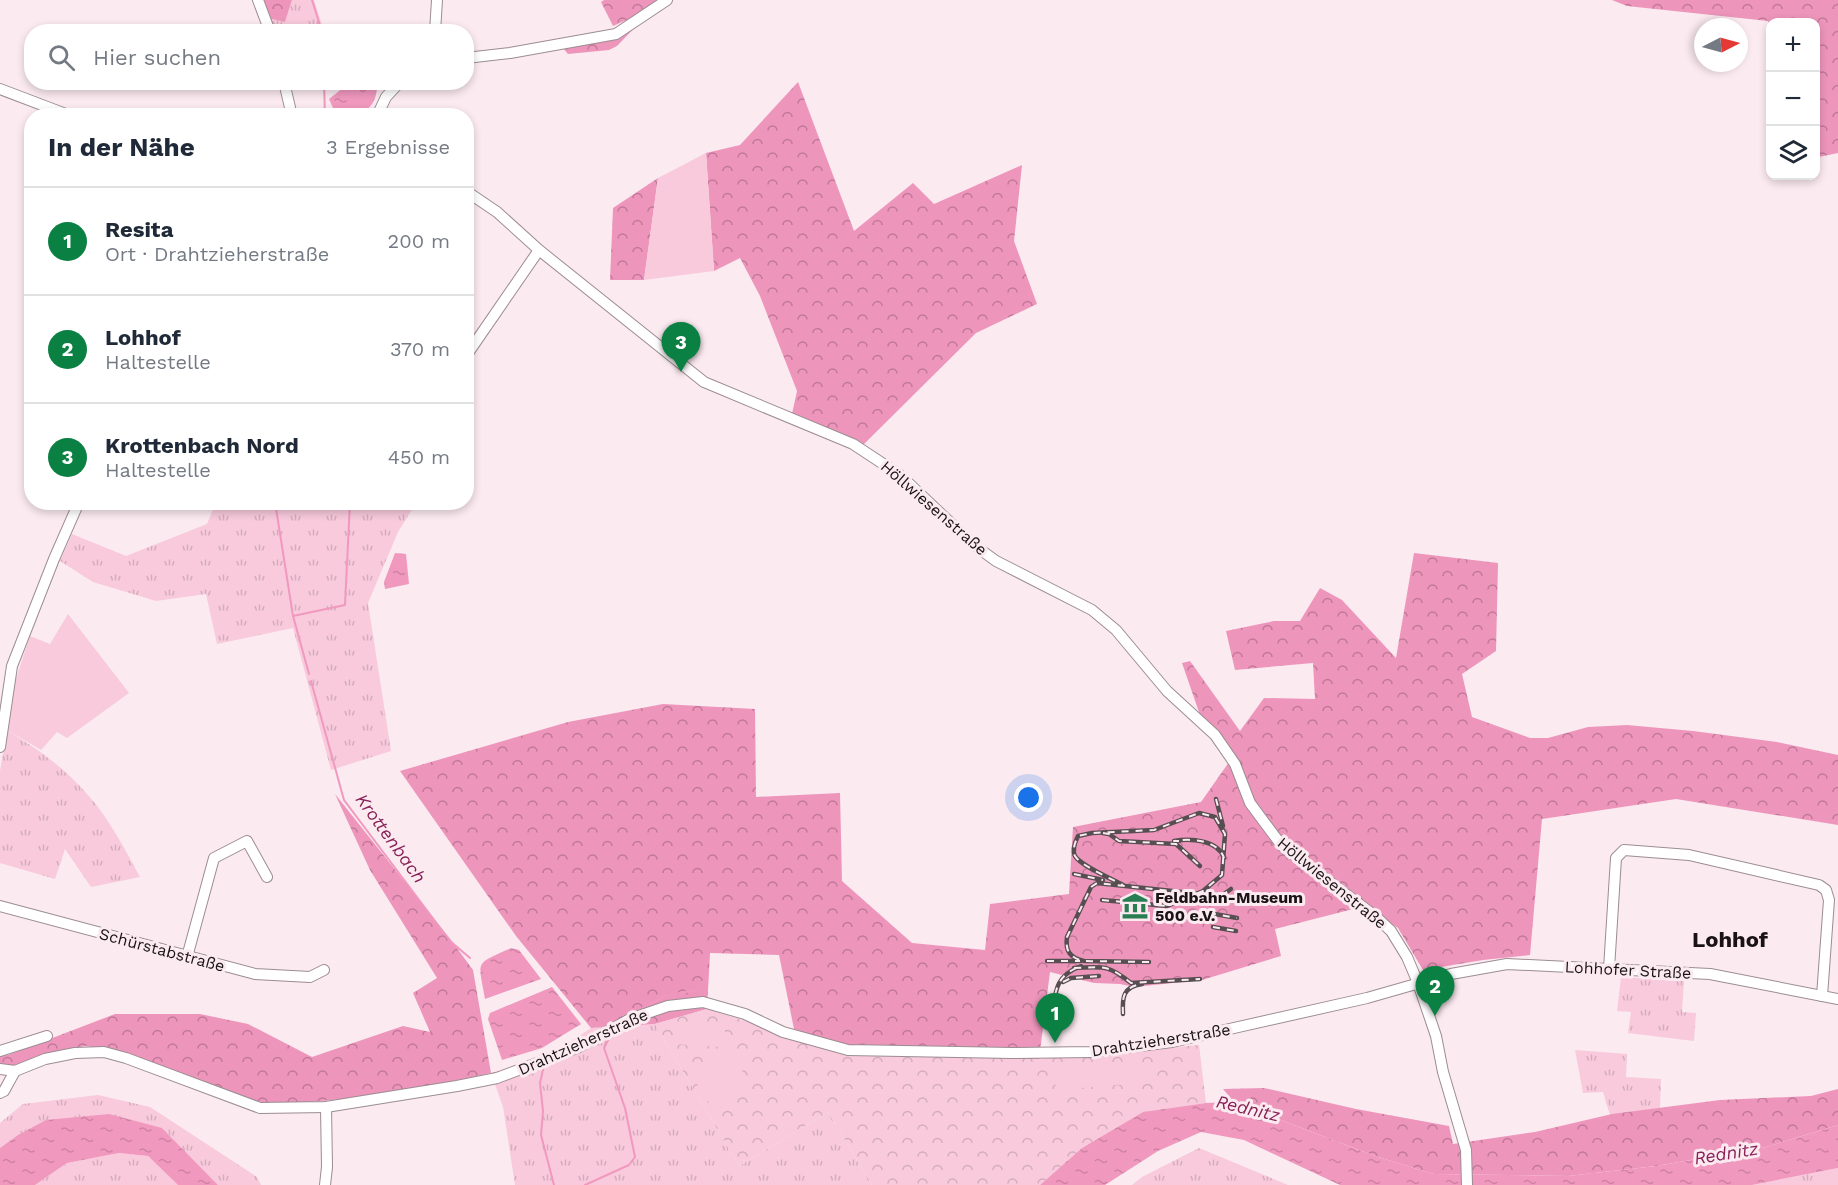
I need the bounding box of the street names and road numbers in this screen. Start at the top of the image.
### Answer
street label: Höllwiesenstraße [877,457,991,559]
street label: Höllwiesenstraße [1274,833,1390,933]
street label: Schürstabstraße [97,924,227,976]
street label: Lohhofer Straße [1564,957,1692,983]
street label: Drahtzieherstraße [515,1005,651,1079]
street label: Drahtzieherstraße [1090,1020,1232,1060]

